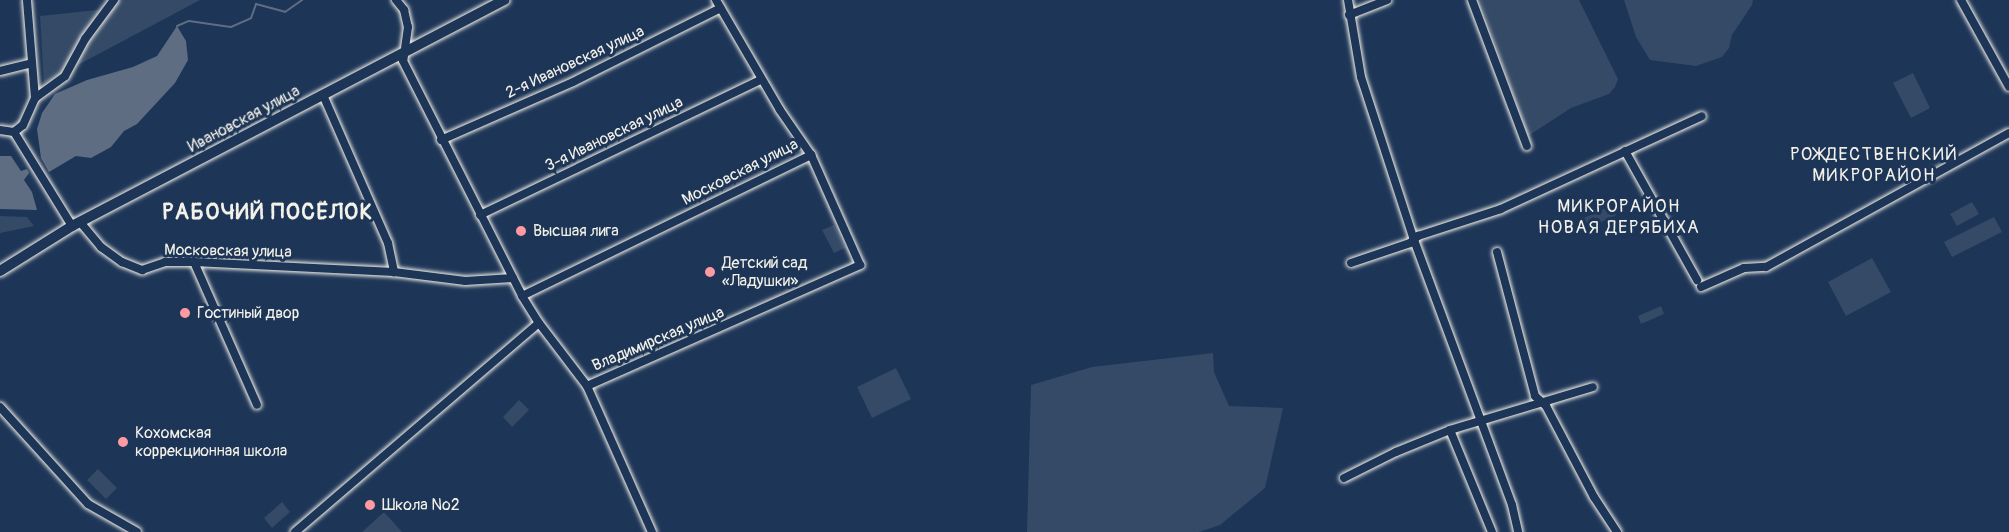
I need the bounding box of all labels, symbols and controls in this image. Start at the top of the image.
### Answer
street label: 2-я Ивановская улица [503,21,647,103]
street label: Ивановская улица [185,81,303,157]
street label: 3-я Ивановская улица [542,92,686,176]
street label: Московская улица [679,134,801,210]
district label: РОЖДЕСТВЕНСКИЙ МИКРОРАЙОН [1790,145,1958,188]
district label: МИКРОРАЙОН НОВАЯ ДЕРЯБИХА [1538,197,1700,240]
district label: РАБОЧИЙ ПОСЁЛОК [162,200,374,226]
place label: Высшая лига [533,221,619,241]
marker: Высшая лига [514,224,528,238]
street label: Московская улица [164,240,292,262]
place label: Детский сад «Ладушки» [722,253,807,291]
marker: Детский сад «Ладушки» [703,265,717,279]
place label: Гостиный двор [197,303,299,323]
street label: Владимирская улица [589,303,727,375]
marker: Гостиный двор [178,306,192,320]
place label: Кохомская коррекционная школа [135,423,287,461]
marker: Кохомская коррекционная школа [116,435,130,449]
place label: Школа №2 [382,495,460,515]
marker: Школа №2 [363,498,377,512]

